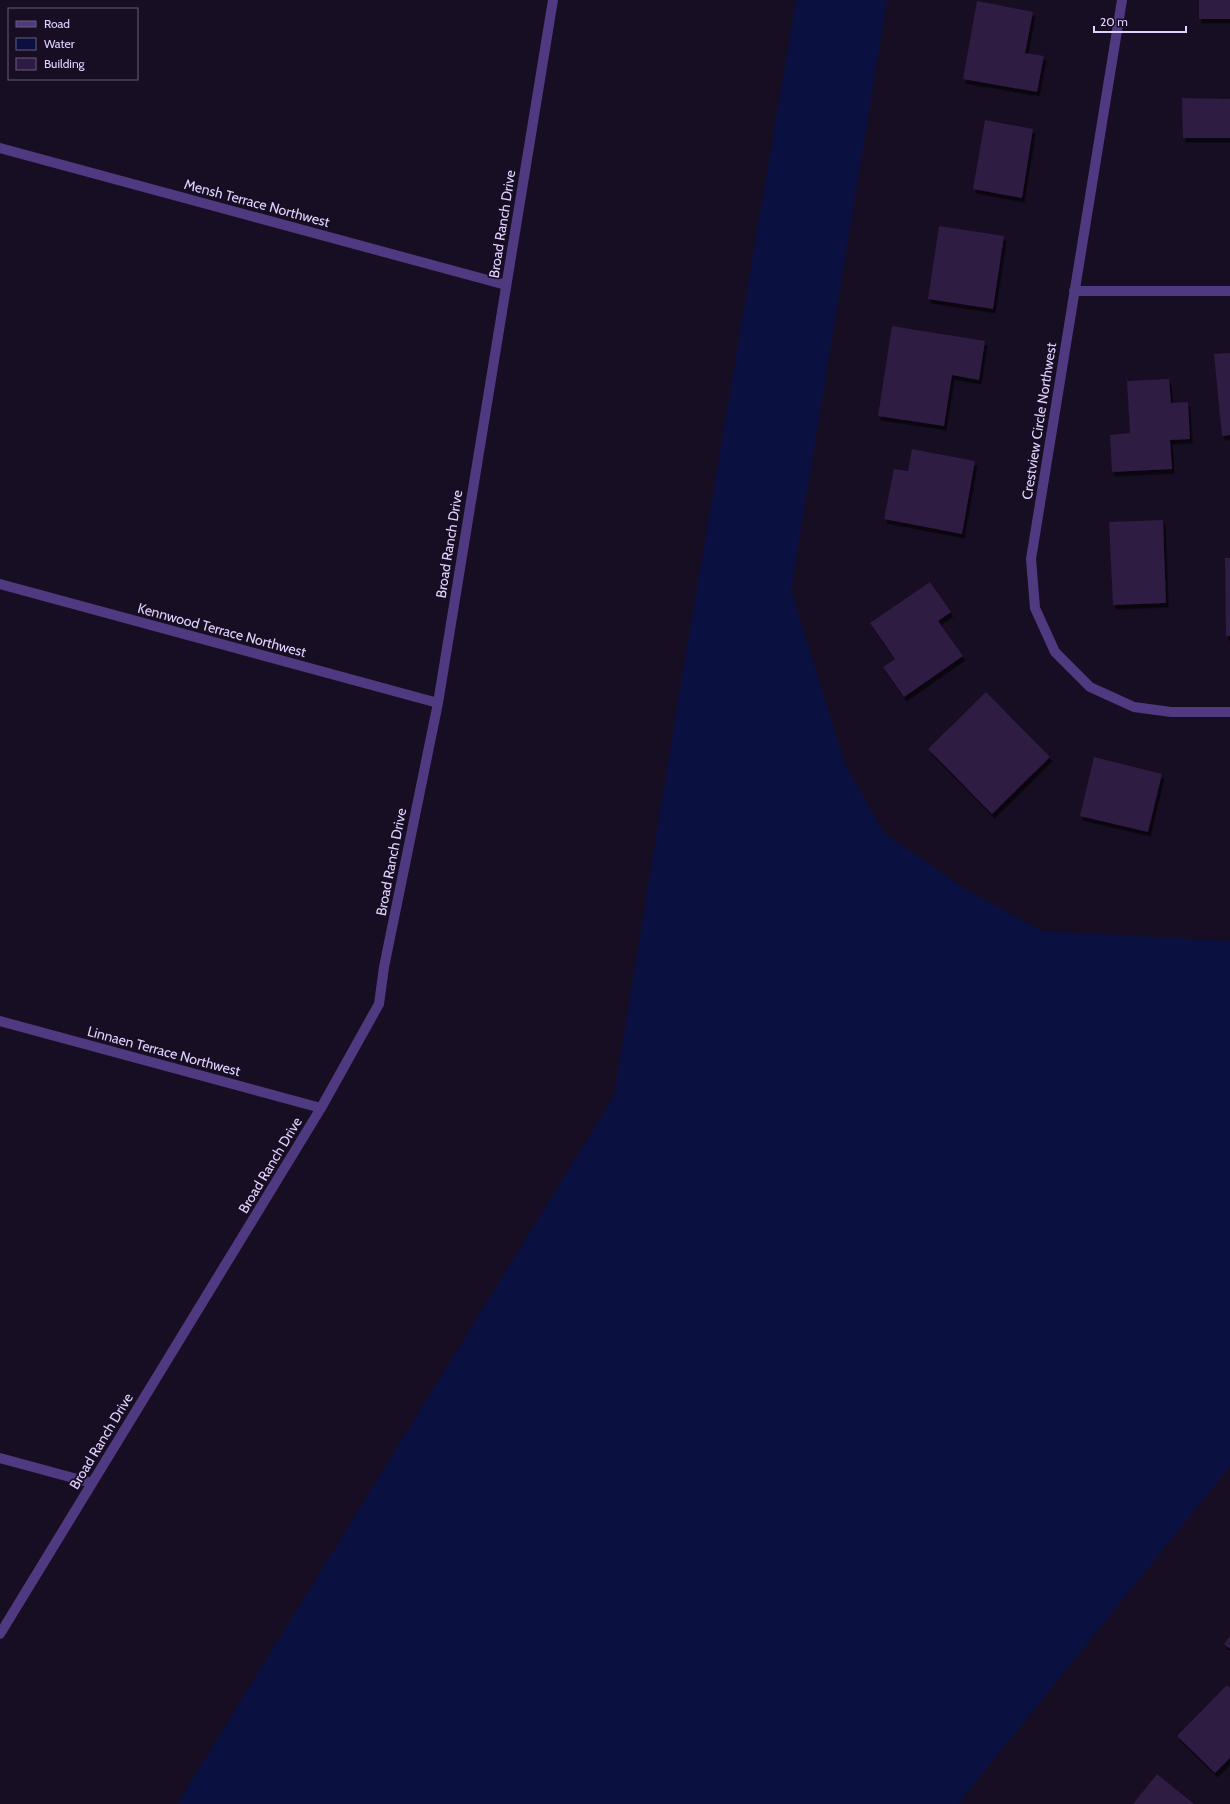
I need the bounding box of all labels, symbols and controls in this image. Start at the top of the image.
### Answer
legend [8,8,138,80]
scale bar [1094,8,1186,34]
text: 20 m [1100,14,1128,29]
text: Road [44,16,70,31]
text: Water [44,36,75,51]
text: Building [44,56,86,71]
street label: Broad Ranch Drive [485,169,519,279]
street label: Mensh Terrace Northwest [182,175,332,231]
street label: Crestview Circle Northwest [1018,341,1060,501]
street label: Broad Ranch Drive [432,489,466,599]
street label: Kennwood Terrace Northwest [136,599,309,661]
street label: Broad Ranch Drive [372,807,410,917]
street label: Linnaen Terrace Northwest [85,1022,243,1080]
street label: Broad Ranch Drive [234,1114,306,1216]
street label: Broad Ranch Drive [65,1390,137,1492]

